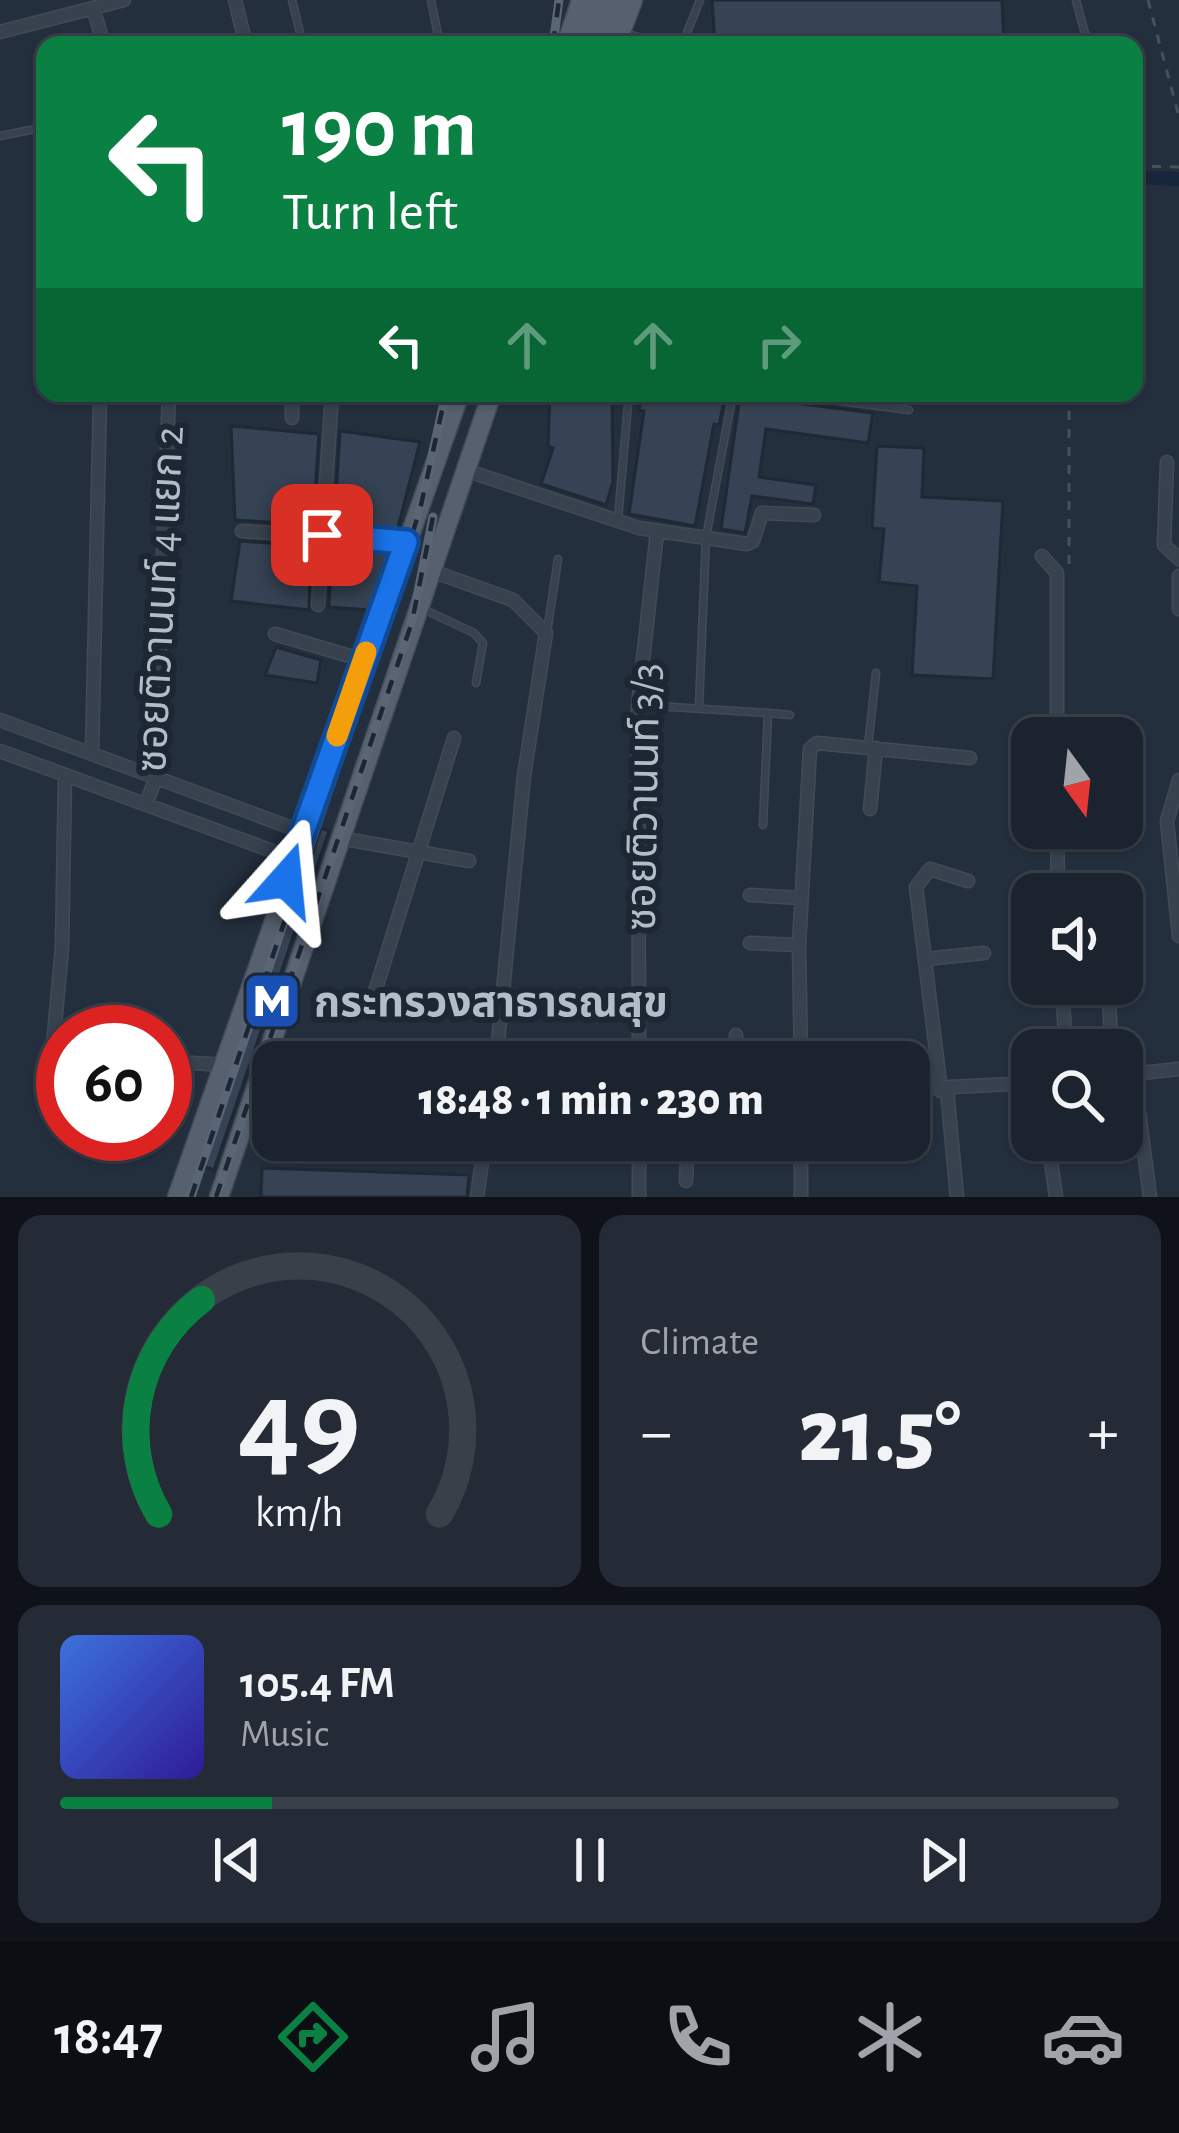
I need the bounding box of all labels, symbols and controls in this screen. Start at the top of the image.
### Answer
icon: left [84,84,240,240]
text: 190 m [282,88,477,172]
text: Turn left [282,186,458,240]
icon: left [368,312,434,378]
icon: ahead [494,312,560,378]
icon: ahead [620,312,686,378]
icon: right [746,312,812,378]
street label: ซอยติวานนท์ 4 แยก 2 [131,425,191,773]
pin [271,484,373,586]
icon: arrive [289,502,355,568]
street label: ซอยติวานนท์ 3/3 [621,663,667,931]
north arrow [1011,717,1143,849]
map controls [1011,717,1143,1161]
position arrow [223,817,349,943]
button: sound [1011,873,1143,1005]
metro station icon: กระทรวงสาธารณสุข [241,970,303,1032]
place label: กระทรวงสาธารณสุข [314,982,668,1027]
speed limit sign: 60 [36,1005,192,1161]
button: search [1011,1029,1143,1161]
text: 18:48 · 1 min · 230 m [418,1078,764,1123]
text: Climate [641,1323,759,1362]
text: 49 [238,1363,361,1488]
text: 21.5° [799,1388,961,1478]
text: − [641,1400,672,1466]
text: + [1087,1400,1119,1466]
text: km/h [255,1492,343,1535]
text: 105.4 FM [240,1661,395,1706]
text: Music [240,1715,329,1754]
icon: previous [204,1827,270,1893]
icon: pause [557,1827,623,1893]
icon: next [910,1827,976,1893]
icon: directions [271,1995,355,2079]
icon: music [464,1995,548,2079]
icon: phone [656,1995,740,2079]
icon: climate [848,1995,932,2079]
icon: car [1041,1995,1125,2079]
text: 18:47 [54,2010,163,2064]

